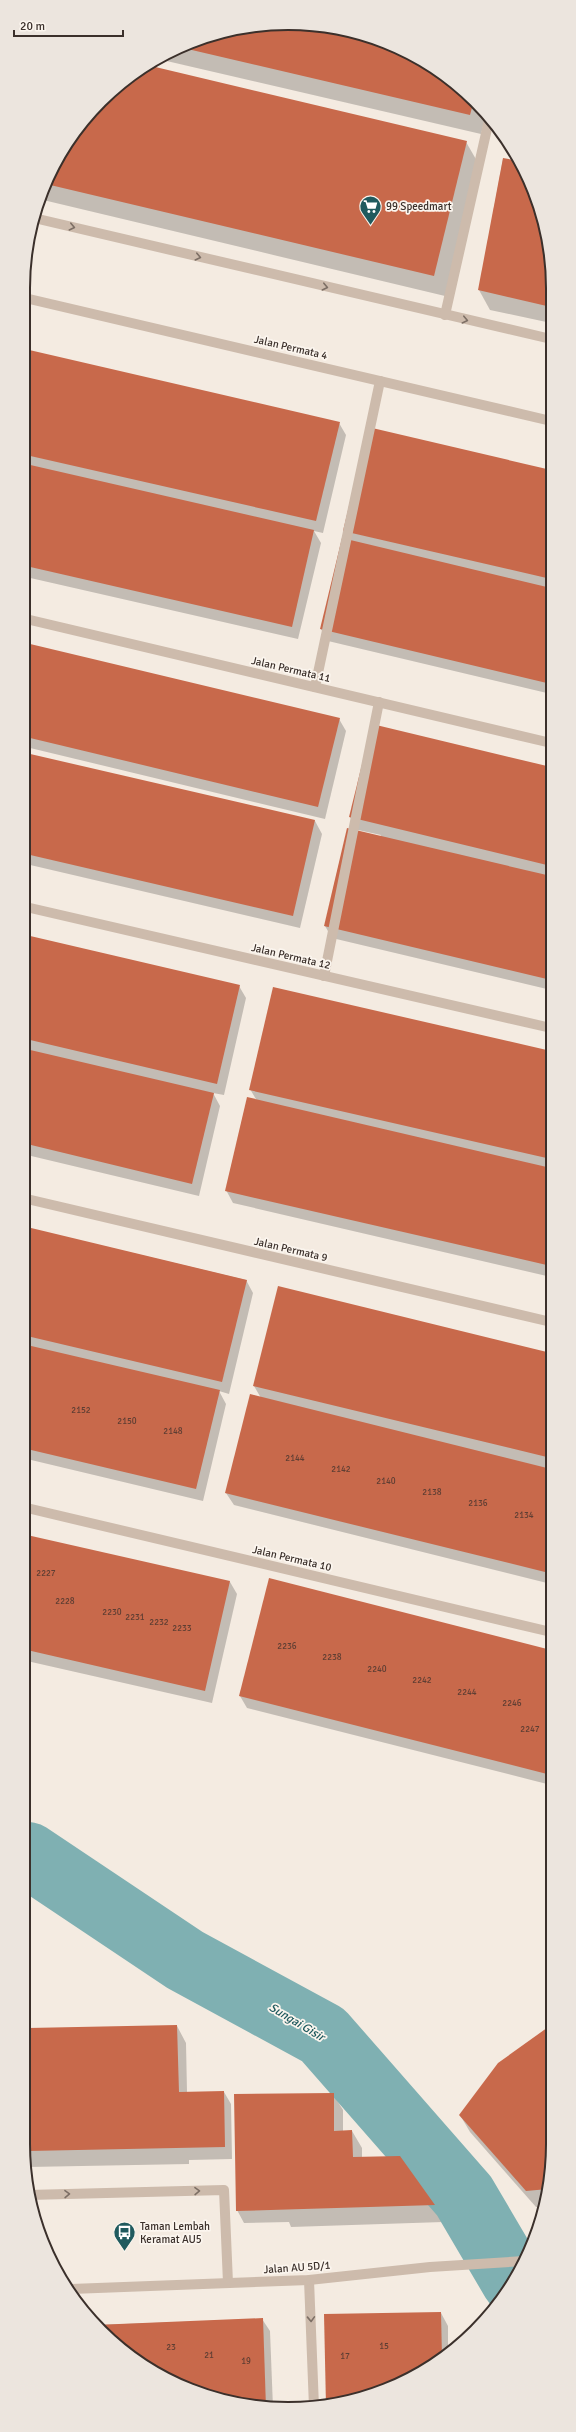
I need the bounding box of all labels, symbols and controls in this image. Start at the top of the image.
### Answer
scale bar [14,12,123,38]
text: 20 m [20,19,45,34]
supermarket icon: 99 Speedmart [358,193,384,226]
place label: 99 Speedmart [386,200,452,213]
one-way arrow [68,222,75,230]
one-way arrow [195,252,201,260]
one-way arrow [321,282,328,290]
one-way arrow [462,315,468,323]
street label: Jalan Permata 4 [253,333,329,362]
street label: Jalan Permata 11 [250,654,332,685]
street label: Jalan Permata 12 [250,941,332,972]
street label: Jalan Permata 9 [253,1235,329,1264]
house number: 2152 [71,1405,91,1416]
house number: 2150 [117,1416,137,1427]
house number: 2148 [163,1426,183,1437]
house number: 2144 [285,1453,305,1464]
house number: 2142 [331,1464,351,1475]
house number: 2140 [376,1476,396,1487]
house number: 2138 [422,1487,442,1498]
house number: 2136 [468,1498,488,1509]
house number: 2134 [514,1510,534,1521]
street label: Jalan Permata 10 [251,1543,333,1574]
house number: 2227 [36,1568,56,1579]
house number: 2228 [55,1596,75,1607]
house number: 2230 [102,1607,122,1618]
house number: 2231 [125,1612,145,1623]
house number: 2232 [149,1617,169,1628]
house number: 2233 [172,1623,192,1634]
house number: 2236 [277,1641,297,1652]
house number: 2238 [322,1652,342,1663]
house number: 2240 [367,1664,387,1675]
house number: 2242 [412,1675,432,1686]
house number: 2244 [457,1687,477,1698]
house number: 2246 [502,1698,522,1709]
house number: 2247 [520,1724,540,1735]
water label: Sungai Gisir [266,2000,329,2046]
one-way arrow [194,2187,200,2195]
one-way arrow [64,2190,70,2198]
bus stop icon: Taman Lembah Keramat AU5 [112,2219,138,2252]
place label: Taman Lembah Keramat AU5 [140,2220,210,2246]
street label: Jalan AU 5D/1 [263,2259,331,2276]
one-way arrow [306,2316,315,2322]
house number: 15 [379,2341,389,2352]
house number: 23 [166,2342,176,2353]
house number: 21 [204,2350,214,2361]
house number: 17 [340,2351,350,2362]
house number: 19 [241,2356,251,2367]

